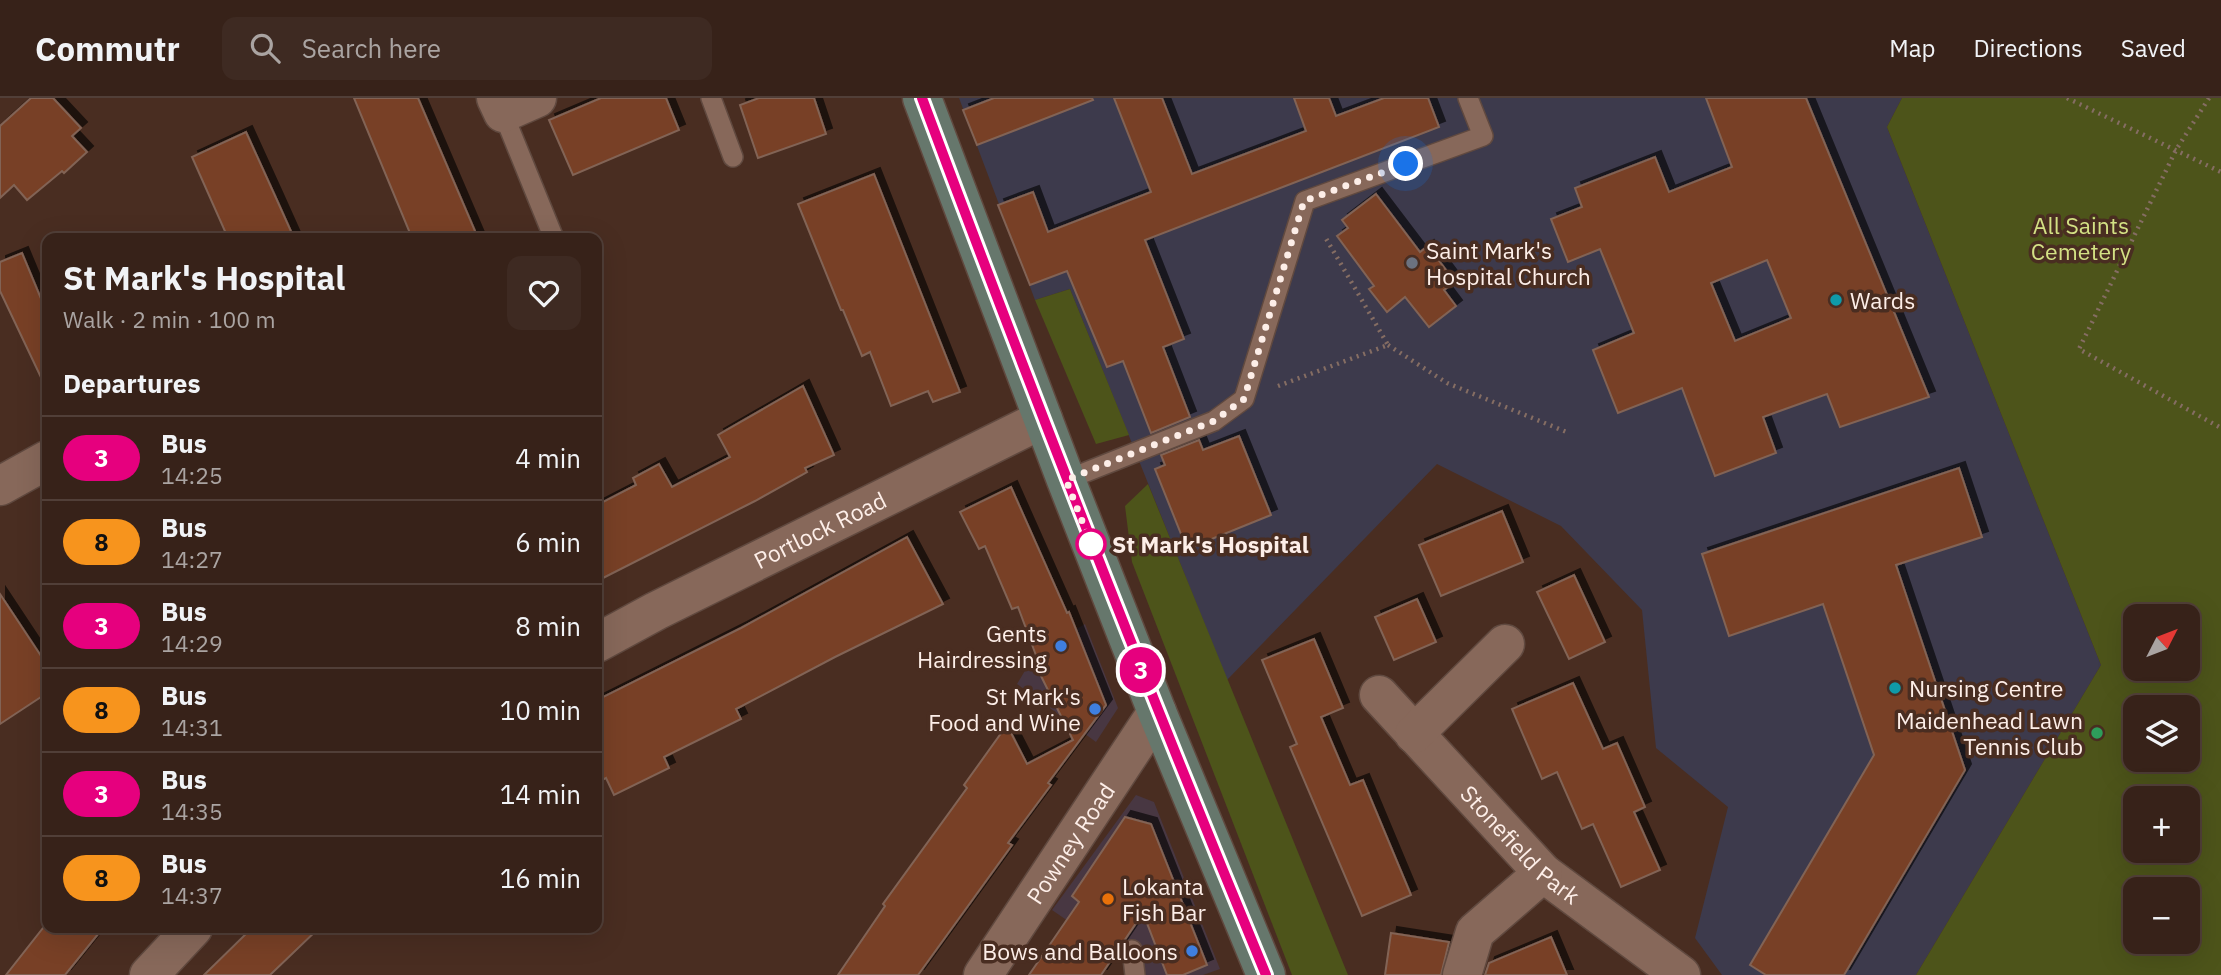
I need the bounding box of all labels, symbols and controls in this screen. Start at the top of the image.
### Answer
search box [222,17,712,80]
text: Commutr [35,27,180,70]
icon: search [246,29,284,67]
text: Search here [302,31,441,65]
text: Map [1889,32,1935,64]
text: Directions [1973,32,2083,64]
text: Saved [2121,32,2186,64]
your location [1388,146,1423,181]
park label: All Saints Cemetery [2031,210,2132,266]
place label: Saint Mark's Hospital Church [1426,235,1591,291]
marker: Saint Mark's Hospital Church [1404,255,1420,271]
text: St Mark's Hospital [63,256,345,299]
button: heart [507,256,581,330]
place label: Wards [1850,285,1915,315]
marker: Wards [1828,292,1844,308]
text: Walk · 2 min · 100 m [63,304,276,334]
text: Departures [63,366,201,400]
text: Bus [161,426,207,460]
text: 4 min [515,441,581,475]
text: 3 [94,442,109,474]
text: 14:25 [161,460,223,490]
street label: Portlock Road [749,484,891,575]
text: Bus [161,510,207,544]
text: 6 min [515,525,581,559]
text: 8 [94,526,109,558]
marker: St Mark's Hospital [1076,529,1106,559]
place label: St Mark's Hospital [1112,529,1309,559]
text: 14:27 [161,544,223,574]
text: Bus [161,594,207,628]
north arrow [2123,604,2200,681]
map controls [2123,604,2200,954]
text: 8 min [515,609,581,643]
text: 3 [94,610,109,642]
place label: Gents Hairdressing [917,618,1047,674]
text: 14:29 [161,628,223,658]
marker: Gents Hairdressing [1053,638,1069,654]
line badge: 3 [1118,647,1164,693]
text: 3 [1134,654,1148,686]
place label: Nursing Centre [1909,673,2063,703]
text: Bus [161,678,207,712]
marker: Nursing Centre [1887,680,1903,696]
place label: St Mark's Food and Wine [928,681,1081,737]
text: 10 min [500,693,581,727]
text: 8 [94,694,109,726]
button: layers [2123,695,2200,772]
marker: St Mark's Food and Wine [1087,701,1103,717]
place label: Maidenhead Lawn Tennis Club [1896,705,2083,761]
text: 14:31 [161,712,223,742]
marker: Maidenhead Lawn Tennis Club [2089,725,2105,741]
text: Bus [161,762,207,796]
text: 14 min [500,777,581,811]
street label: Powney Road [1019,777,1121,910]
text: 3 [94,778,109,810]
street label: Stonefield Park [1454,778,1586,910]
button: + [2123,786,2200,863]
text: 14:35 [161,796,223,826]
text: Bus [161,846,207,880]
text: 16 min [500,861,581,895]
text: 8 [94,862,109,894]
place label: Lokanta Fish Bar [1122,871,1207,927]
button: − [2123,877,2200,954]
text: 14:37 [161,880,223,910]
marker: Lokanta Fish Bar [1100,891,1116,907]
place label: Bows and Balloons [982,936,1178,966]
marker: Bows and Balloons [1184,943,1200,959]

